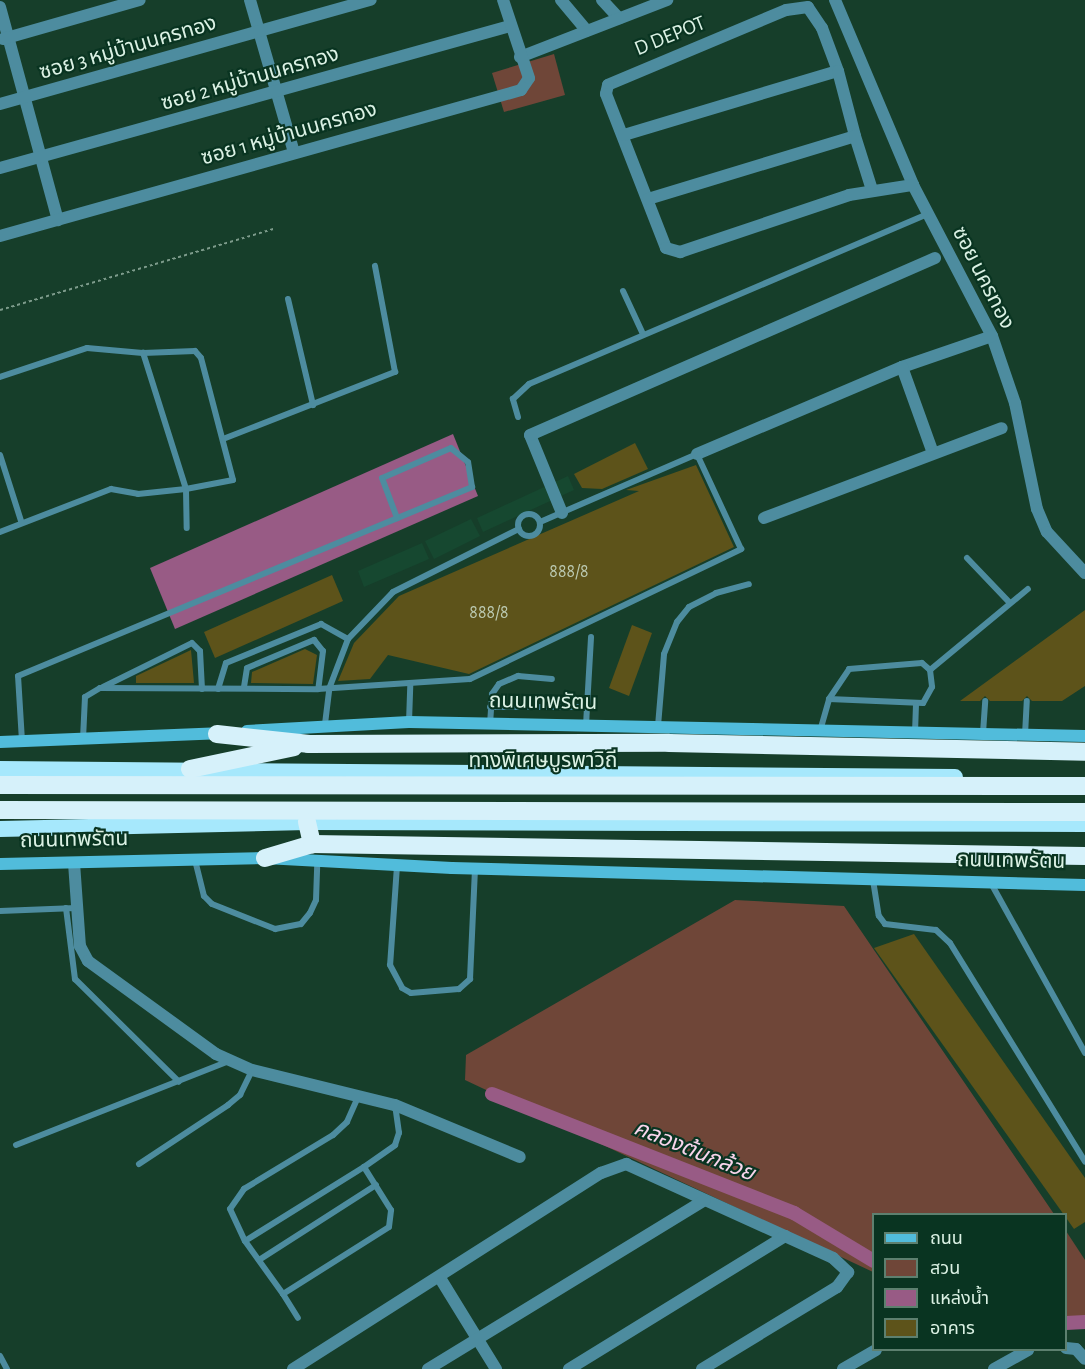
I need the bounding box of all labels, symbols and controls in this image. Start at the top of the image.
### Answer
street label: D DEPOT [631,10,709,62]
street label: ซอย 3 หมู่บ้านนครทอง [36,11,220,85]
street label: ซอย 2 หมู่บ้านนครทอง [158,42,342,116]
street label: ซอย 1 หมู่บ้านนครทอง [198,97,380,171]
street label: ซอย นครทอง [946,222,1020,334]
house number: 888/8 [549,561,589,583]
house number: 888/8 [469,602,509,624]
street label: ถนนเทพรัตน [489,688,597,716]
street label: ทางพิเศษบูรพาวิถี [469,748,617,774]
street label: ถนนเทพรัตน [20,826,128,854]
street label: ถนนเทพรัตน [957,847,1065,875]
water label: คลองต้นกล้วย [630,1115,758,1187]
legend [872,1213,1067,1351]
text: ถนน [930,1230,963,1248]
text: สวน [930,1260,960,1278]
text: แหล่งน้ำ [930,1290,989,1308]
text: อาคาร [930,1320,975,1338]

